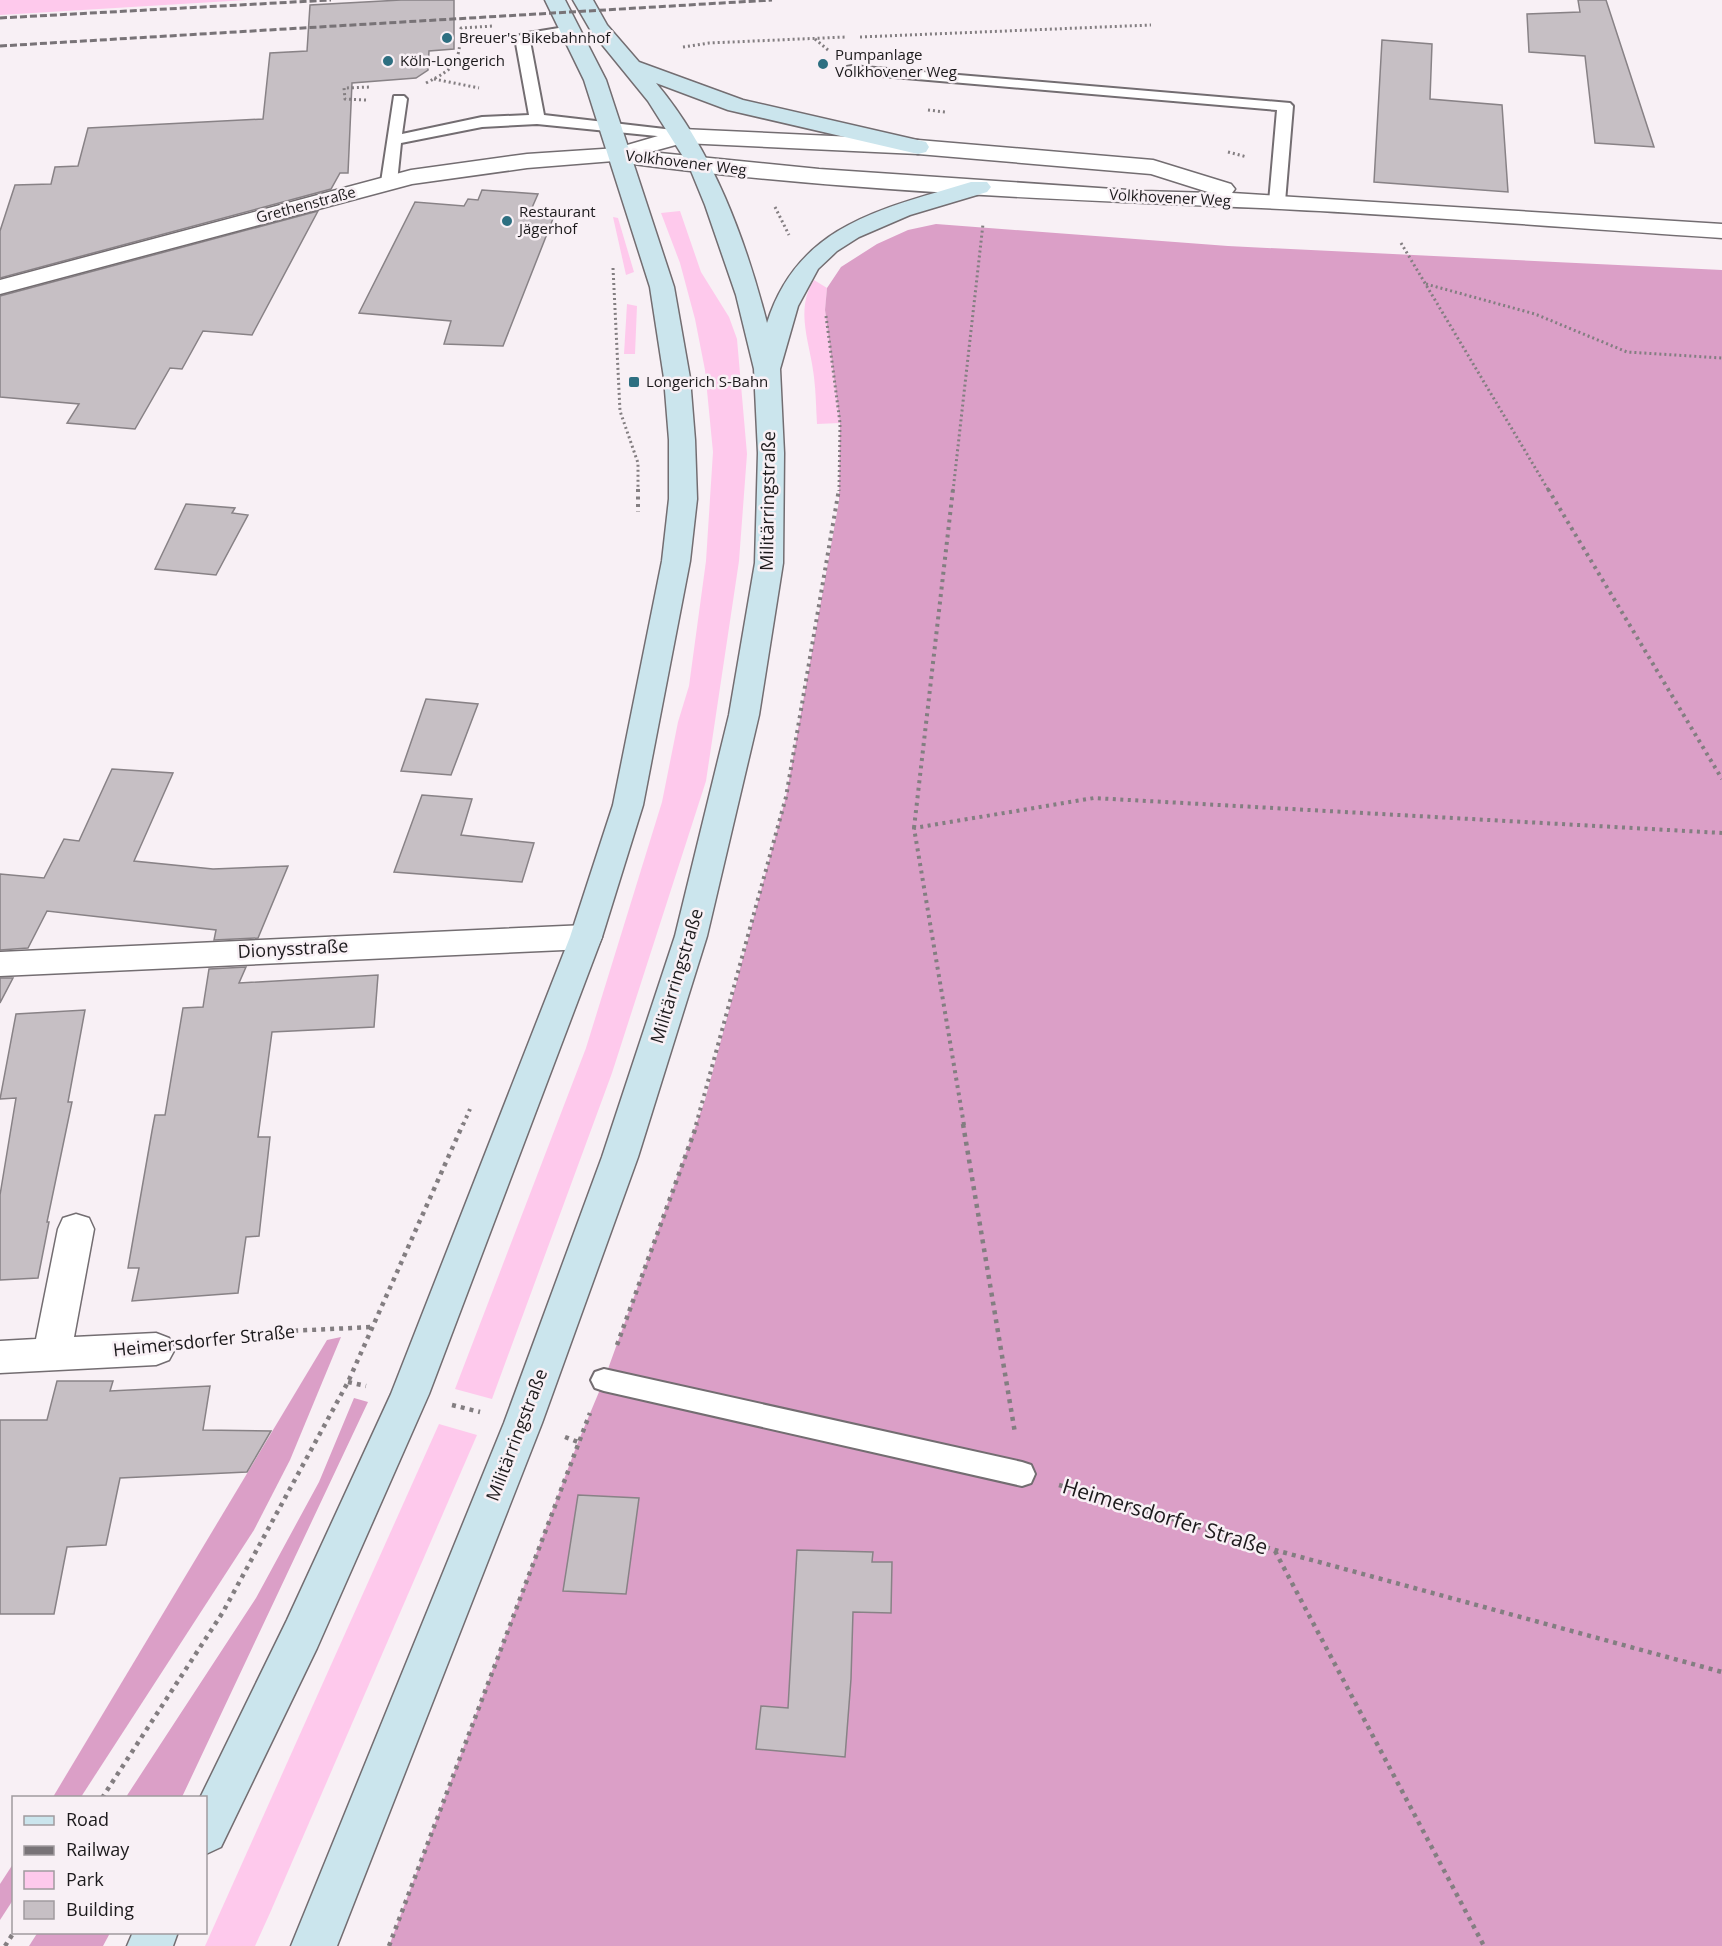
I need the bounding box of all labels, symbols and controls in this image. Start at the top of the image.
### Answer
place label: Breuer's Bikebahnhof [459,27,611,47]
marker: Breuer's Bikebahnhof [440,31,454,45]
place label: Pumpanlage Volkhovener Weg [835,44,957,81]
place label: Köln-Longerich [400,50,505,70]
marker: Köln-Longerich [381,54,395,68]
marker: Pumpanlage Volkhovener Weg [816,57,830,71]
street label: Volkhovener Weg [624,145,748,179]
street label: Grethenstraße [254,181,358,227]
street label: Volkhovener Weg [1109,184,1231,210]
place label: Restaurant Jägerhof [517,201,596,238]
marker: Restaurant Jägerhof [500,214,514,228]
place label: Longerich S-Bahn [646,371,768,391]
marker: Longerich S-Bahn [627,375,641,389]
street label: Militärringstraße [754,431,780,571]
street label: Militärringstraße [644,905,708,1046]
street label: Dionysstraße [237,933,349,963]
street label: Heimersdorfer Straße [112,1319,296,1362]
street label: Militärringstraße [480,1365,552,1504]
street label: Heimersdorfer Straße [1059,1471,1271,1561]
legend [12,1796,207,1934]
text: Road [66,1807,109,1831]
text: Railway [66,1837,130,1861]
text: Park [66,1867,104,1891]
text: Building [66,1897,134,1921]

